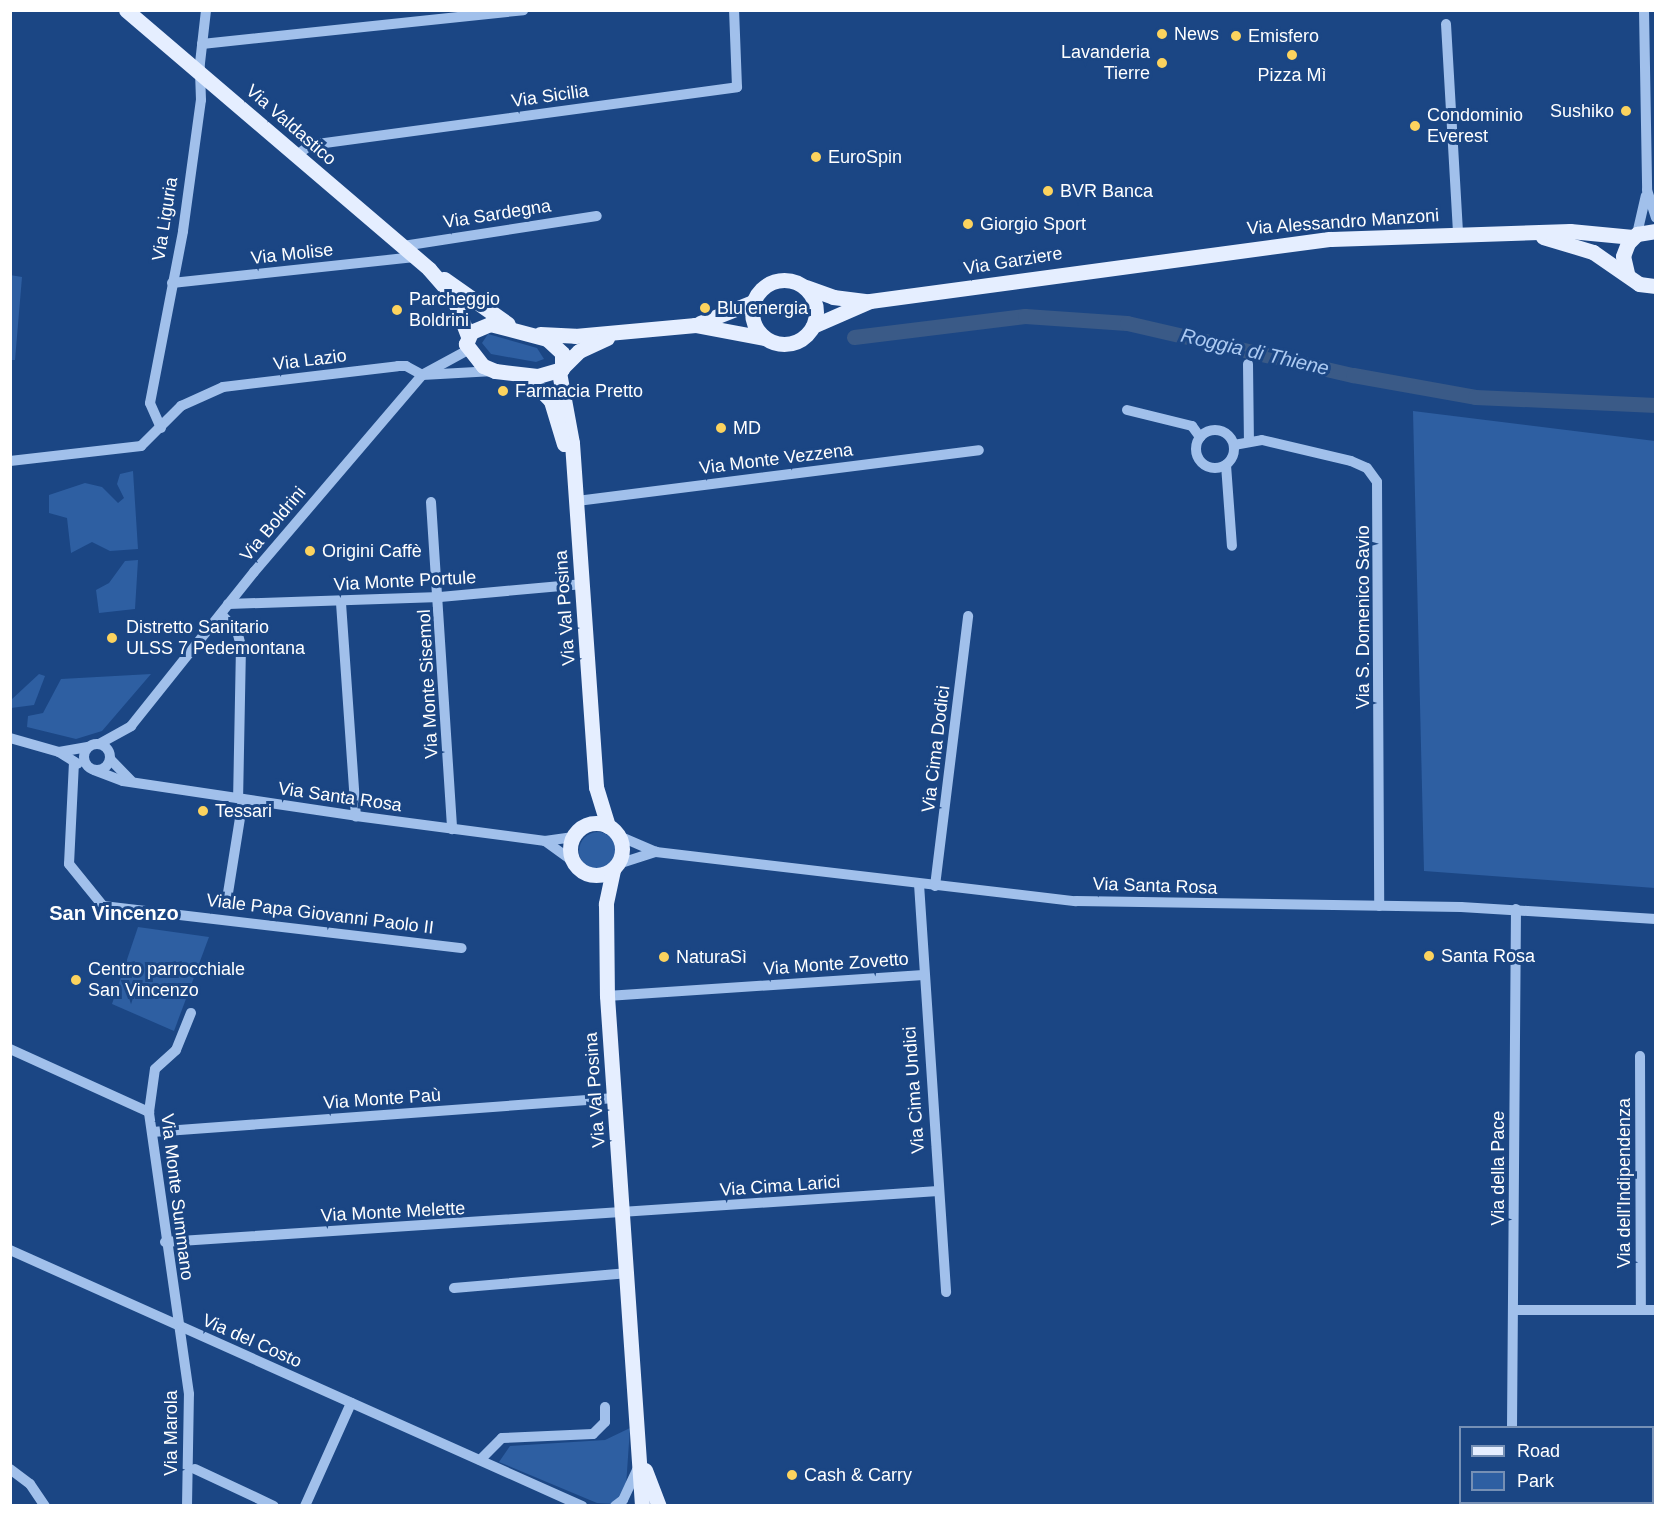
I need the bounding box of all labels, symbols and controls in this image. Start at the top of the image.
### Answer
place label: News [1174,23,1219,45]
place label: Emisfero [1248,25,1319,47]
marker: News [1155,27,1169,41]
marker: Emisfero [1229,29,1243,43]
place label: Lavanderia Tierre [1061,42,1150,84]
marker: Pizza Mì [1285,48,1299,62]
marker: Lavanderia Tierre [1155,56,1169,70]
place label: Pizza Mì [1257,64,1327,86]
street label: Via Valdastico [241,80,341,170]
street label: Via Sicilia [510,80,590,112]
place label: Sushiko [1550,100,1614,122]
marker: Sushiko [1619,104,1633,118]
place label: Condominio Everest [1427,105,1523,148]
marker: Condominio Everest [1408,119,1422,133]
place label: EuroSpin [828,146,902,168]
marker: EuroSpin [809,150,823,164]
street label: Via Liguria [148,175,182,263]
place label: BVR Banca [1060,180,1153,202]
marker: BVR Banca [1041,184,1055,198]
street label: Via Sardegna [442,195,552,233]
street label: Via Alessandro Manzoni [1246,204,1440,240]
place label: Giorgio Sport [980,213,1086,235]
marker: Giorgio Sport [961,217,975,231]
street label: Via Molise [250,239,334,269]
street label: Via Garziere [962,243,1064,279]
place label: Parcheggio Boldrini [409,289,500,332]
place label: Blu energia [717,297,808,319]
marker: Blu energia [698,301,712,315]
marker: Parcheggio Boldrini [390,303,404,317]
water label: Roggia di Thiene [1179,323,1331,381]
street label: Via Lazio [272,345,348,375]
place label: Farmacia Pretto [515,380,643,402]
marker: Farmacia Pretto [496,384,510,398]
place label: MD [733,417,761,439]
marker: MD [714,421,728,435]
street label: Via Monte Vezzena [698,439,854,479]
street label: Via Boldrini [236,482,310,566]
street label: Via S. Domenico Savio [1352,525,1374,709]
place label: Origini Caffè [322,540,422,562]
marker: Origini Caffè [303,544,317,558]
street label: Via Val Posina [550,550,580,666]
street label: Via Monte Portule [333,566,477,596]
street label: Via Monte Sisemol [413,609,443,759]
place label: Distretto Sanitario ULSS 7 Pedemontana [126,617,305,660]
marker: Distretto Sanitario ULSS 7 Pedemontana [103,629,121,647]
street label: Via Cima Dodici [917,684,955,814]
street label: Via Santa Rosa [277,778,403,816]
place label: Tessari [215,800,272,822]
marker: Tessari [196,804,210,818]
street label: Via Santa Rosa [1092,873,1218,899]
street label: Viale Papa Giovanni Paolo II [205,889,435,939]
district label: San Vincenzo [49,901,179,925]
place label: Santa Rosa [1441,945,1535,967]
place label: NaturaSì [676,946,747,968]
street label: Via Monte Zovetto [763,948,909,980]
marker: Santa Rosa [1422,949,1436,963]
marker: NaturaSì [657,950,671,964]
place label: Centro parrocchiale San Vincenzo [88,959,245,1002]
marker: Centro parrocchiale San Vincenzo [69,973,83,987]
street label: Via Cima Undici [899,1026,929,1154]
street label: Via Val Posina [580,1032,610,1148]
street label: Via Monte Paù [323,1084,441,1114]
street label: Via dell'Indipendenza [1613,1098,1635,1268]
street label: Via della Pace [1487,1111,1509,1225]
street label: Via Monte Summano [156,1112,198,1282]
street label: Via Cima Larici [719,1171,841,1201]
street label: Via Monte Melette [320,1197,466,1227]
street label: Via del Costo [199,1309,305,1373]
street label: Via Marola [160,1390,182,1476]
legend [1459,1426,1654,1504]
text: Road [1517,1441,1560,1461]
place label: Cash & Carry [804,1464,912,1486]
marker: Cash & Carry [785,1468,799,1482]
text: Park [1517,1471,1554,1491]

